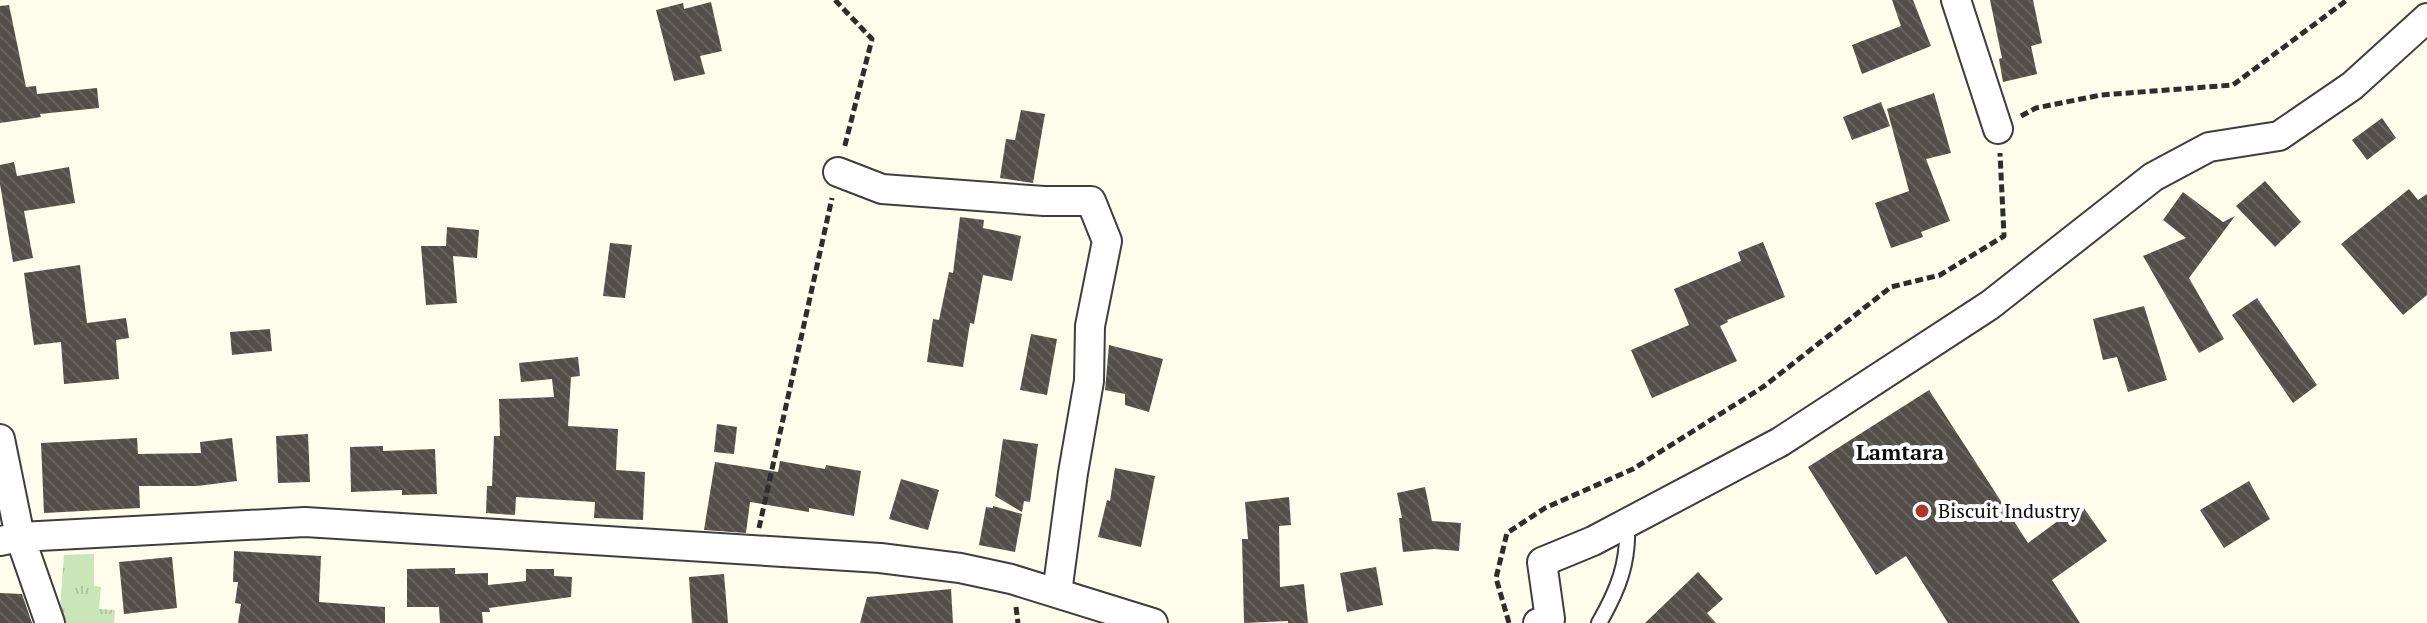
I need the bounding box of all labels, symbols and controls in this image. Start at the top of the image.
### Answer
district label: Lamtara [1856,437,1944,466]
place label: Biscuit Industry [1938,497,2081,524]
marker: Biscuit Industry [1913,502,1931,520]

